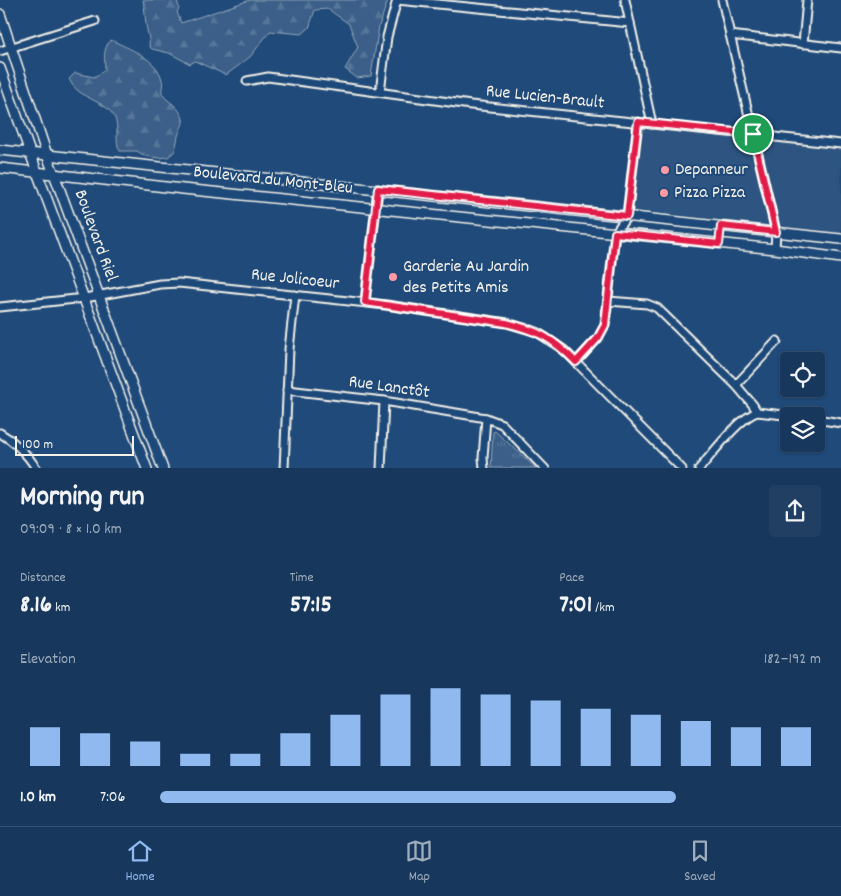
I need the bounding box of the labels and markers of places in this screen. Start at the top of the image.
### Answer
pin [732,113,774,155]
place label: Depanneur [675,158,748,183]
marker: Depanneur [659,164,671,176]
place label: Pizza Pizza [674,181,746,206]
marker: Pizza Pizza [658,187,670,199]
place label: Garderie Au Jardin des Petits Amis [403,255,529,301]
marker: Garderie Au Jardin des Petits Amis [387,271,399,283]

